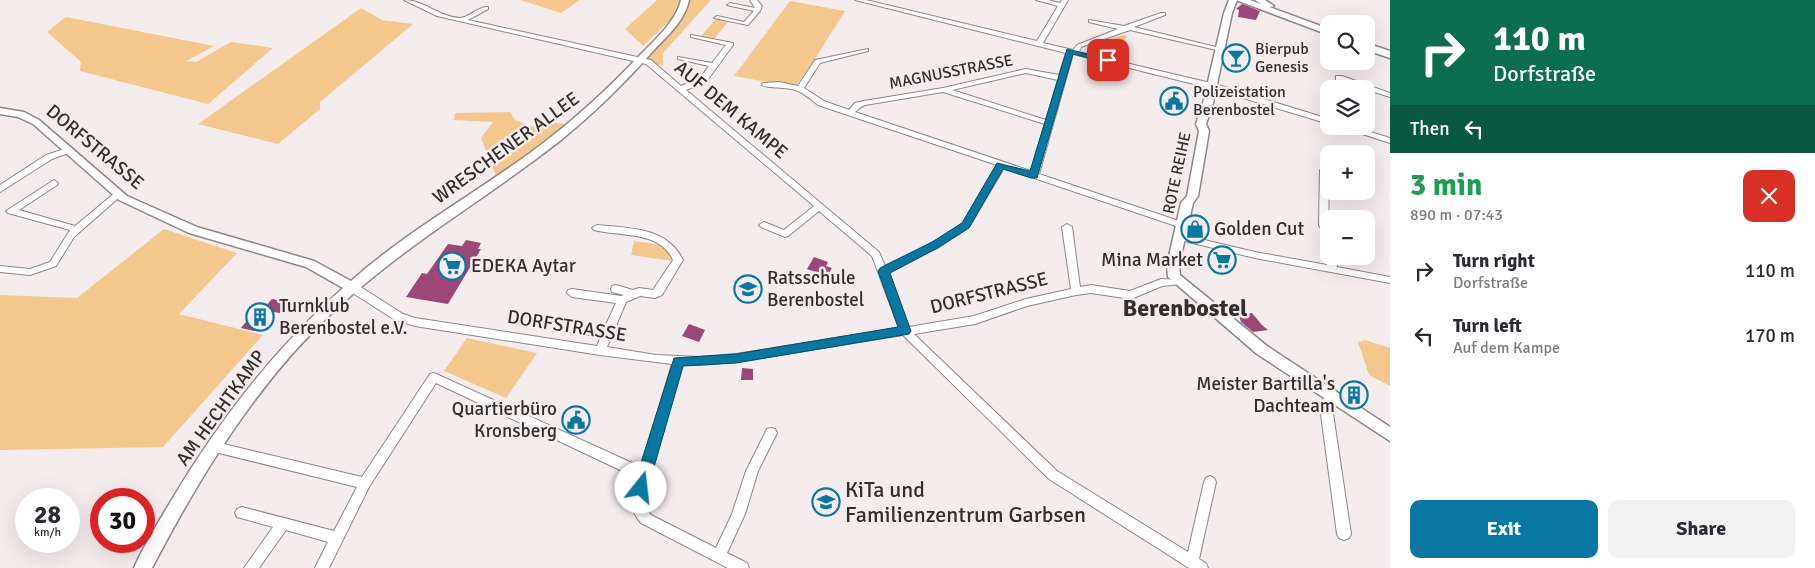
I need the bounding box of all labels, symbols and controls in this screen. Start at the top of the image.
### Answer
map controls [1320,15,1375,265]
button: search [1320,15,1375,70]
text: 110 m [1493,17,1586,60]
icon: right [1410,20,1475,85]
pin [1087,39,1129,81]
place label: Bierpub Genesis [1255,39,1309,77]
bar icon: Bierpub Genesis [1221,43,1251,73]
icon: arrive [1094,46,1122,74]
street label: MAGNUSSTRASSE [887,50,1015,94]
street label: AUF DEM KAMPE [669,56,793,164]
text: Dorfstraße [1493,60,1596,87]
button: layers [1320,80,1375,135]
place label: Polizeistation Berenbostel [1193,82,1286,120]
public building icon: Polizeistation Berenbostel [1159,86,1189,116]
street label: WRESCHENER ALLEE [428,87,584,209]
street label: DORFSTRASSE [41,99,149,195]
icon: left [1460,115,1488,143]
text: Then [1410,117,1450,141]
street label: ROTE REIHE [1159,130,1195,216]
button: + [1320,145,1375,200]
text: 3 min [1410,167,1482,204]
button: close [1743,170,1795,222]
text: 890 m · 07:43 [1410,205,1503,225]
button: − [1320,210,1375,265]
shop icon: Golden Cut [1180,214,1210,244]
place label: Golden Cut [1214,217,1304,241]
supermarket icon: Mina Market [1207,245,1237,275]
place label: Mina Market [1101,248,1203,272]
text: Turn right [1453,249,1535,273]
supermarket icon: EDEKA Aytar [437,251,467,281]
place label: EDEKA Aytar [471,254,576,278]
icon: right [1410,257,1438,285]
text: 110 m [1745,259,1795,283]
place label: Ratsschule Berenbostel [767,266,864,312]
street label: DORFSTRASSE [928,267,1050,319]
text: Dorfstraße [1453,273,1528,293]
school or university icon: Ratsschule Berenbostel [733,274,763,304]
district label: Berenbostel [1122,293,1248,323]
place label: Turnklub Berenbostel e.V. [279,294,407,340]
building icon: Turnklub Berenbostel e.V. [245,302,275,332]
street label: DORFSTRASSE [506,305,628,347]
text: Turn left [1453,314,1522,338]
icon: left [1410,322,1438,350]
text: 170 m [1745,324,1795,348]
text: Auf dem Kampe [1453,338,1560,358]
street label: AM HECHTKAMP [171,345,271,471]
place label: Meister Bartilla's Dachteam [1196,372,1335,418]
building icon: Meister Bartilla's Dachteam [1339,380,1369,410]
place label: Quartierbüro Kronsberg [452,397,557,443]
public building icon: Quartierbüro Kronsberg [561,405,591,435]
position arrow [614,461,666,513]
place label: KiTa und Familienzentrum Garbsen [845,476,1086,528]
school or university icon: KiTa und Familienzentrum Garbsen [811,487,841,517]
speed limit sign: 30 [90,488,155,553]
text: 28 [34,499,61,530]
button: Exit [1410,500,1598,558]
button: Share [1608,500,1795,558]
text: km/h [34,525,61,540]

